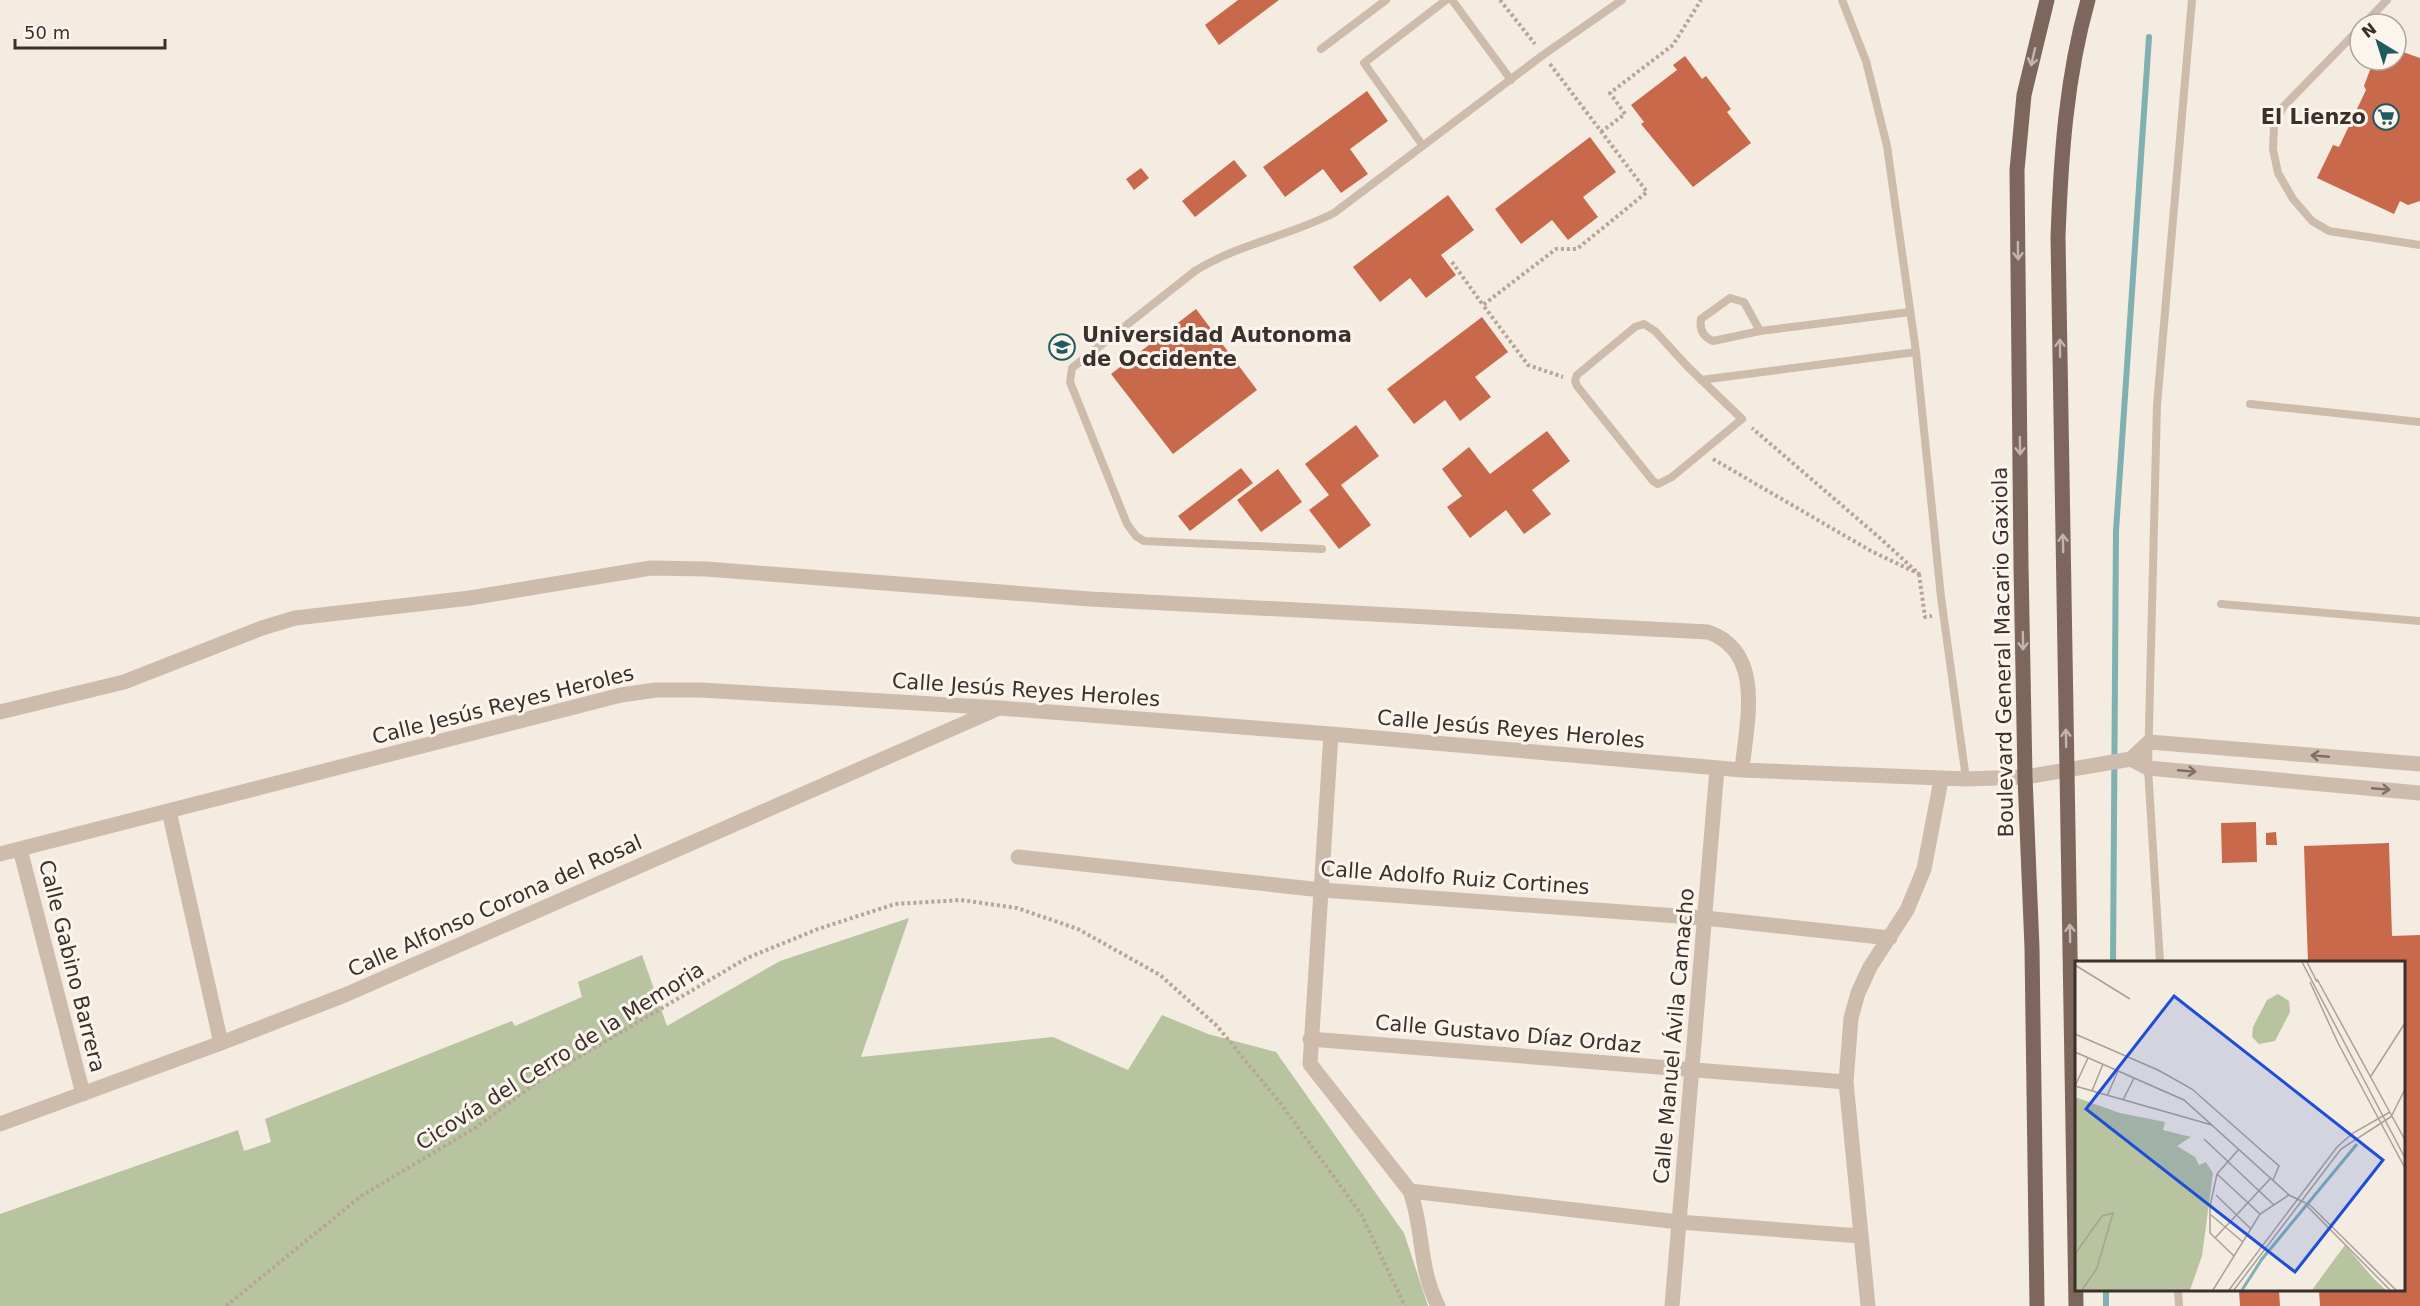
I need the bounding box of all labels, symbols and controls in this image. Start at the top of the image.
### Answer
scale bar [15,12,165,50]
north arrow [2348,12,2408,72]
text: N [2358,19,2380,42]
text: 50 m [24,22,70,43]
one-way arrow [2027,47,2038,66]
supermarket icon: El Lienzo [2371,102,2401,132]
place label: El Lienzo [2261,105,2366,129]
one-way arrow [2012,240,2024,260]
place label: Universidad Autonoma de Occidente [1082,323,1352,371]
school or university icon: Universidad Autonoma de Occidente [1047,332,1077,362]
one-way arrow [2054,338,2066,358]
one-way arrow [2014,435,2026,455]
street label: Boulevard General Macario Gaxiola [1988,466,2018,838]
one-way arrow [2057,533,2069,553]
one-way arrow [2017,630,2028,650]
street label: Calle Jesús Reyes Heroles [370,661,636,749]
street label: Calle Jesús Reyes Heroles [891,669,1161,711]
street label: Calle Jesús Reyes Heroles [1376,705,1646,753]
one-way arrow [2060,728,2072,748]
one-way arrow [2310,750,2330,761]
one-way arrow [2177,766,2197,777]
one-way arrow [2371,784,2391,795]
street label: Calle Alfonso Corona del Rosal [344,830,646,982]
street label: Calle Gabino Barrera [34,857,110,1075]
street label: Calle Adolfo Ruiz Cortines [1320,857,1590,899]
street label: Calle Manuel Ávila Camacho [1648,887,1699,1185]
one-way arrow [2064,923,2075,943]
street label: Cicovía del Cerro de la Memoria [412,957,708,1155]
inset map [2075,961,2405,1291]
street label: Calle Gustavo Díaz Ordaz [1374,1010,1642,1058]

